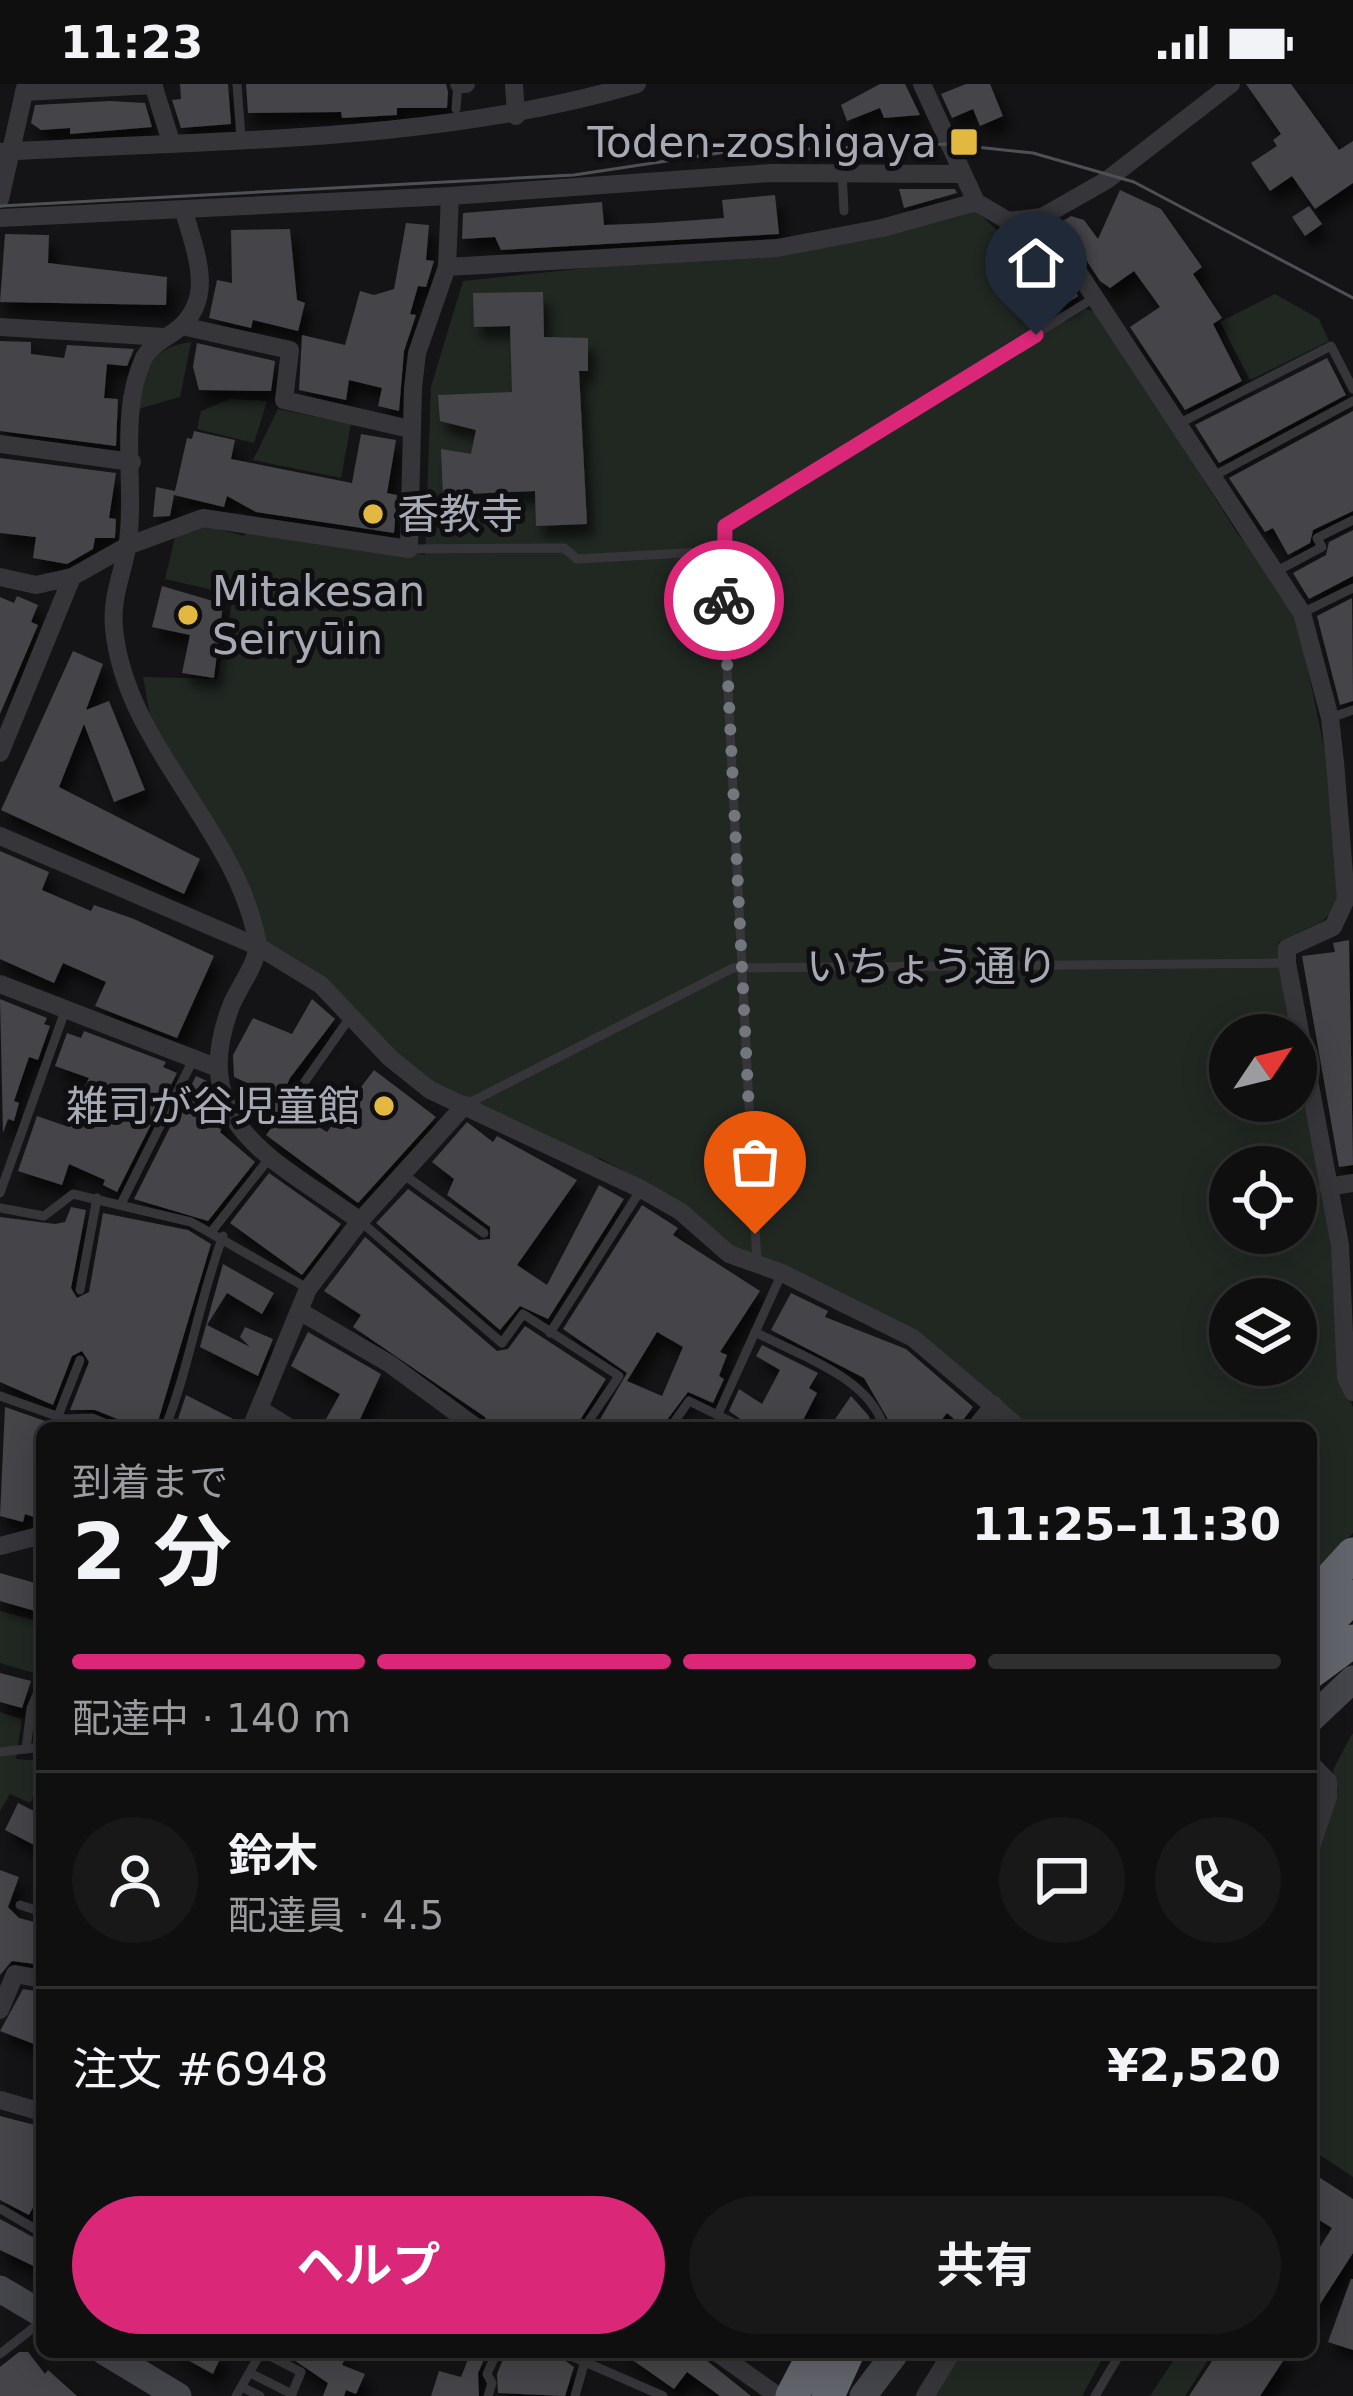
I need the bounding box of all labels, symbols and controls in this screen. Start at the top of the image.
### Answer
text: 11:23 [60,16,203,69]
place label: Toden-zoshigaya [587,118,937,167]
marker: Toden-zoshigaya [948,126,980,158]
pin [985,212,1087,335]
icon: home [1003,230,1069,296]
place label: 香教寺 [397,490,523,539]
marker: 香教寺 [360,501,386,527]
courier [664,540,784,660]
place label: Mitakesan Seiryūin [212,567,425,664]
icon: bike [691,567,757,633]
marker: Mitakesan Seiryūin [175,602,201,628]
street label: いちょう通り [806,942,1058,991]
north arrow [1209,1014,1317,1122]
map controls [1209,1014,1317,1386]
place label: 雑司が谷児童館 [66,1082,360,1131]
marker: 雑司が谷児童館 [371,1093,397,1119]
pin [704,1111,806,1234]
icon: bag [722,1129,788,1195]
button: locate [1209,1146,1317,1254]
button: layers [1209,1278,1317,1386]
text: 到着まで [72,1460,228,1505]
text: 11:25–11:30 [972,1498,1281,1551]
text: 2 分 [72,1507,231,1597]
text: 配達中 · 140 m [72,1696,351,1741]
button: person [72,1817,198,1943]
button: chat [999,1817,1125,1943]
button: phone [1155,1817,1281,1943]
text: 鈴木 [228,1829,318,1882]
text: 配達員 · 4.5 [228,1893,444,1938]
text: ¥2,520 [1107,2039,1281,2092]
text: 注文 #6948 [72,2043,329,2096]
button: ヘルプ [72,2196,665,2334]
button: 共有 [689,2196,1281,2334]

